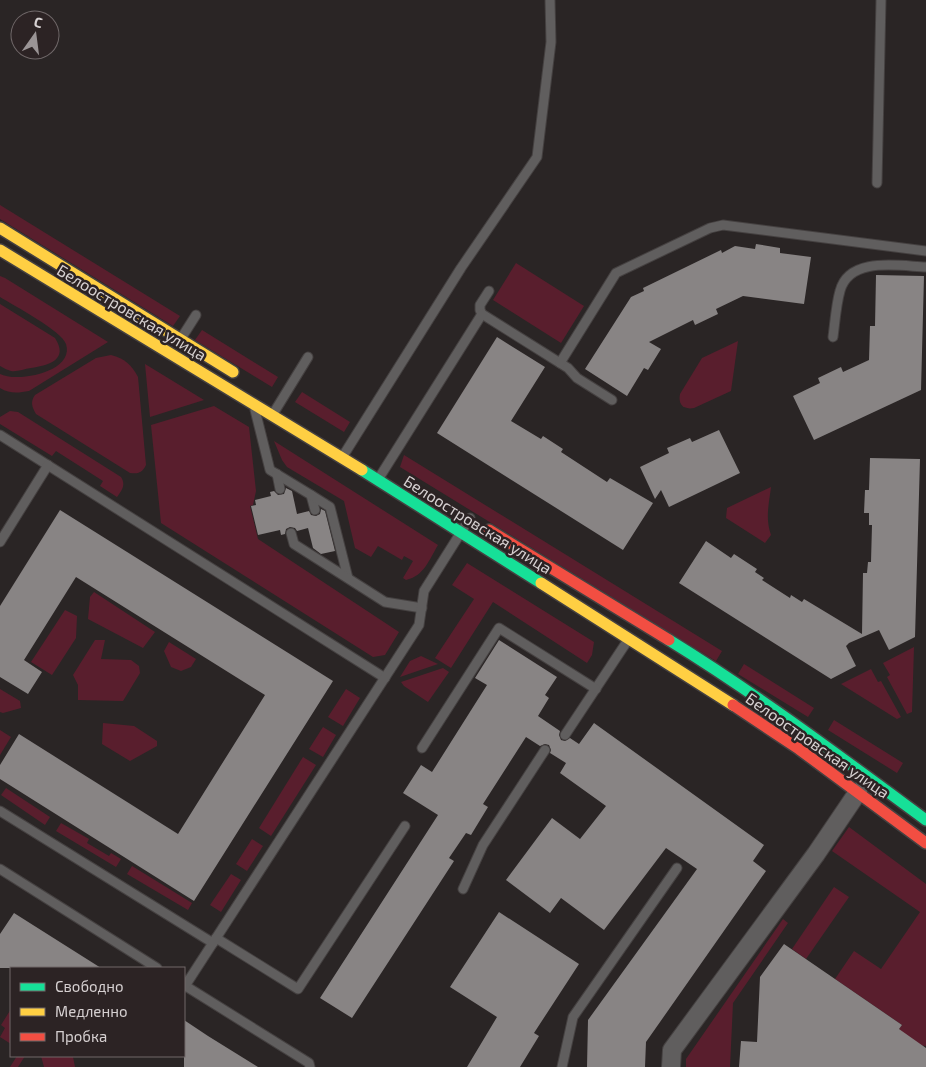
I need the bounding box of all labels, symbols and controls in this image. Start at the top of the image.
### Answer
north arrow [10,10,60,60]
text: С [32,13,44,31]
street label: Белоостровская улица [53,260,210,365]
street label: Белоостровская улица [400,471,555,578]
street label: Белоостровская улица [742,688,893,803]
legend [10,967,185,1057]
text: Свободно [55,977,124,995]
text: Медленно [55,1002,128,1020]
text: Пробка [55,1027,107,1045]

